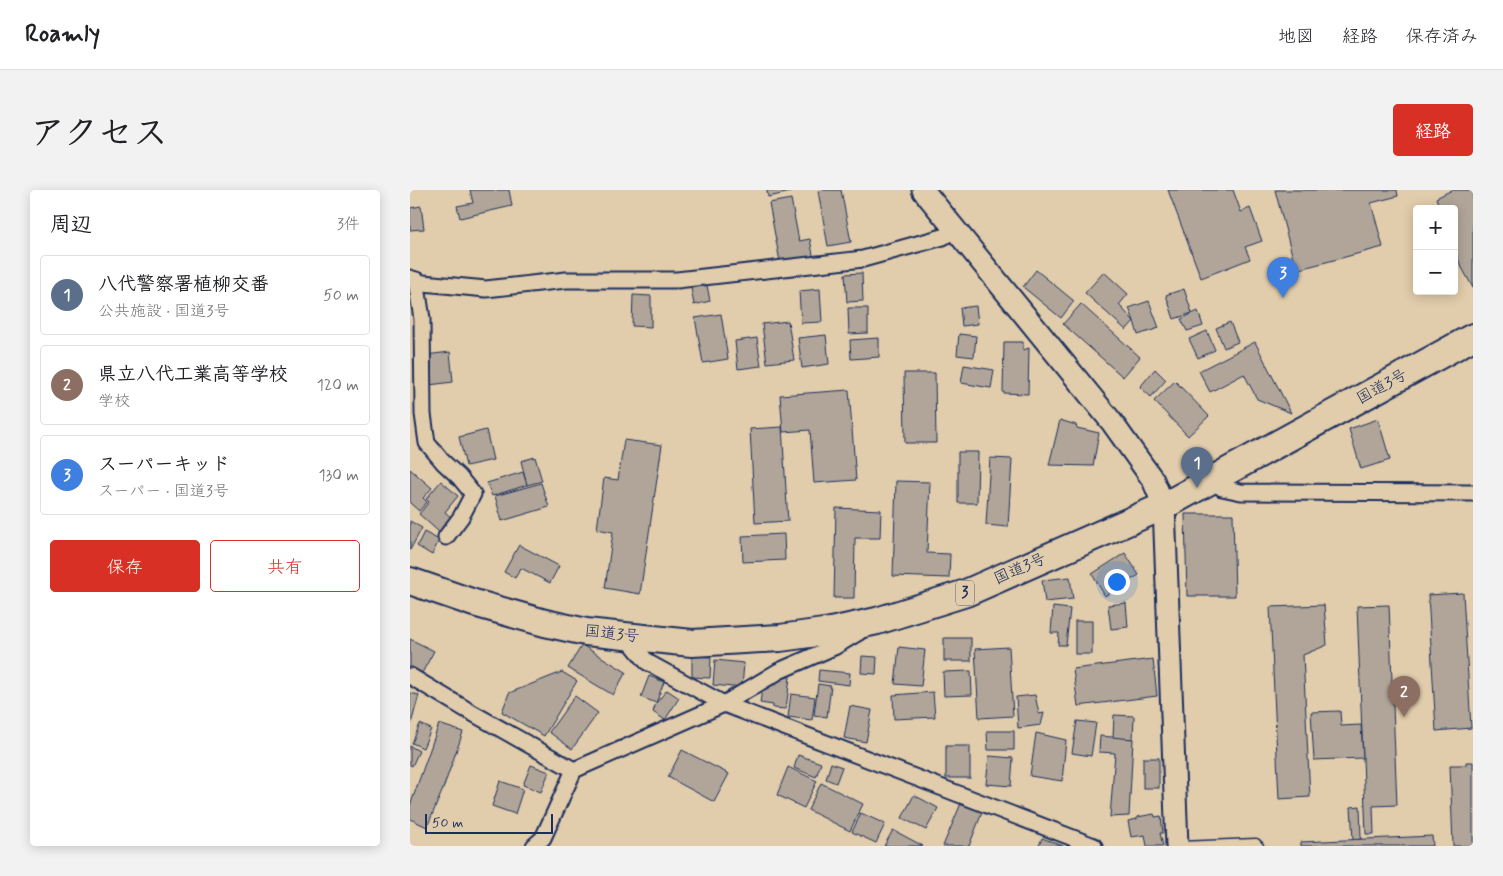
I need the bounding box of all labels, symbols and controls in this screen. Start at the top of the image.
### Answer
text: Roamly [25,19,100,50]
text: 地図 [1278,25,1314,49]
text: 経路 [1342,25,1378,49]
text: 保存済み [1406,25,1478,49]
button: 経路 [1393,104,1473,156]
text: アクセス [30,111,168,157]
map controls [1413,205,1458,295]
button: + [1413,205,1458,250]
text: 周辺 [50,211,92,239]
text: 3件 [337,214,360,235]
button: − [1413,250,1458,295]
pin: 3 [1267,257,1299,298]
text: 八代警察署植柳交番 [98,272,269,297]
text: 1 [63,285,71,306]
text: 50 m [323,285,359,306]
text: 公共施設 · 国道3号 [98,301,230,322]
text: 県立八代工業高等学校 [98,362,288,387]
street label: 国道3号 [1353,364,1411,410]
text: 2 [63,375,71,396]
text: 120 m [317,375,359,396]
text: 学校 [98,391,130,412]
pin: 1 [1181,447,1213,488]
text: スーパーキッド [98,452,230,477]
text: 3 [63,465,71,486]
text: 130 m [318,465,359,486]
text: スーパー · 国道3号 [98,481,229,502]
button: 保存 [50,540,200,592]
button: 共有 [210,540,360,592]
street label: 国道3号 [990,548,1050,590]
your location [1104,569,1130,595]
road number: 3 [956,580,974,606]
street label: 国道3号 [583,621,641,647]
pin: 2 [1388,676,1420,717]
scale bar [425,811,552,834]
text: 50 m [432,814,463,832]

